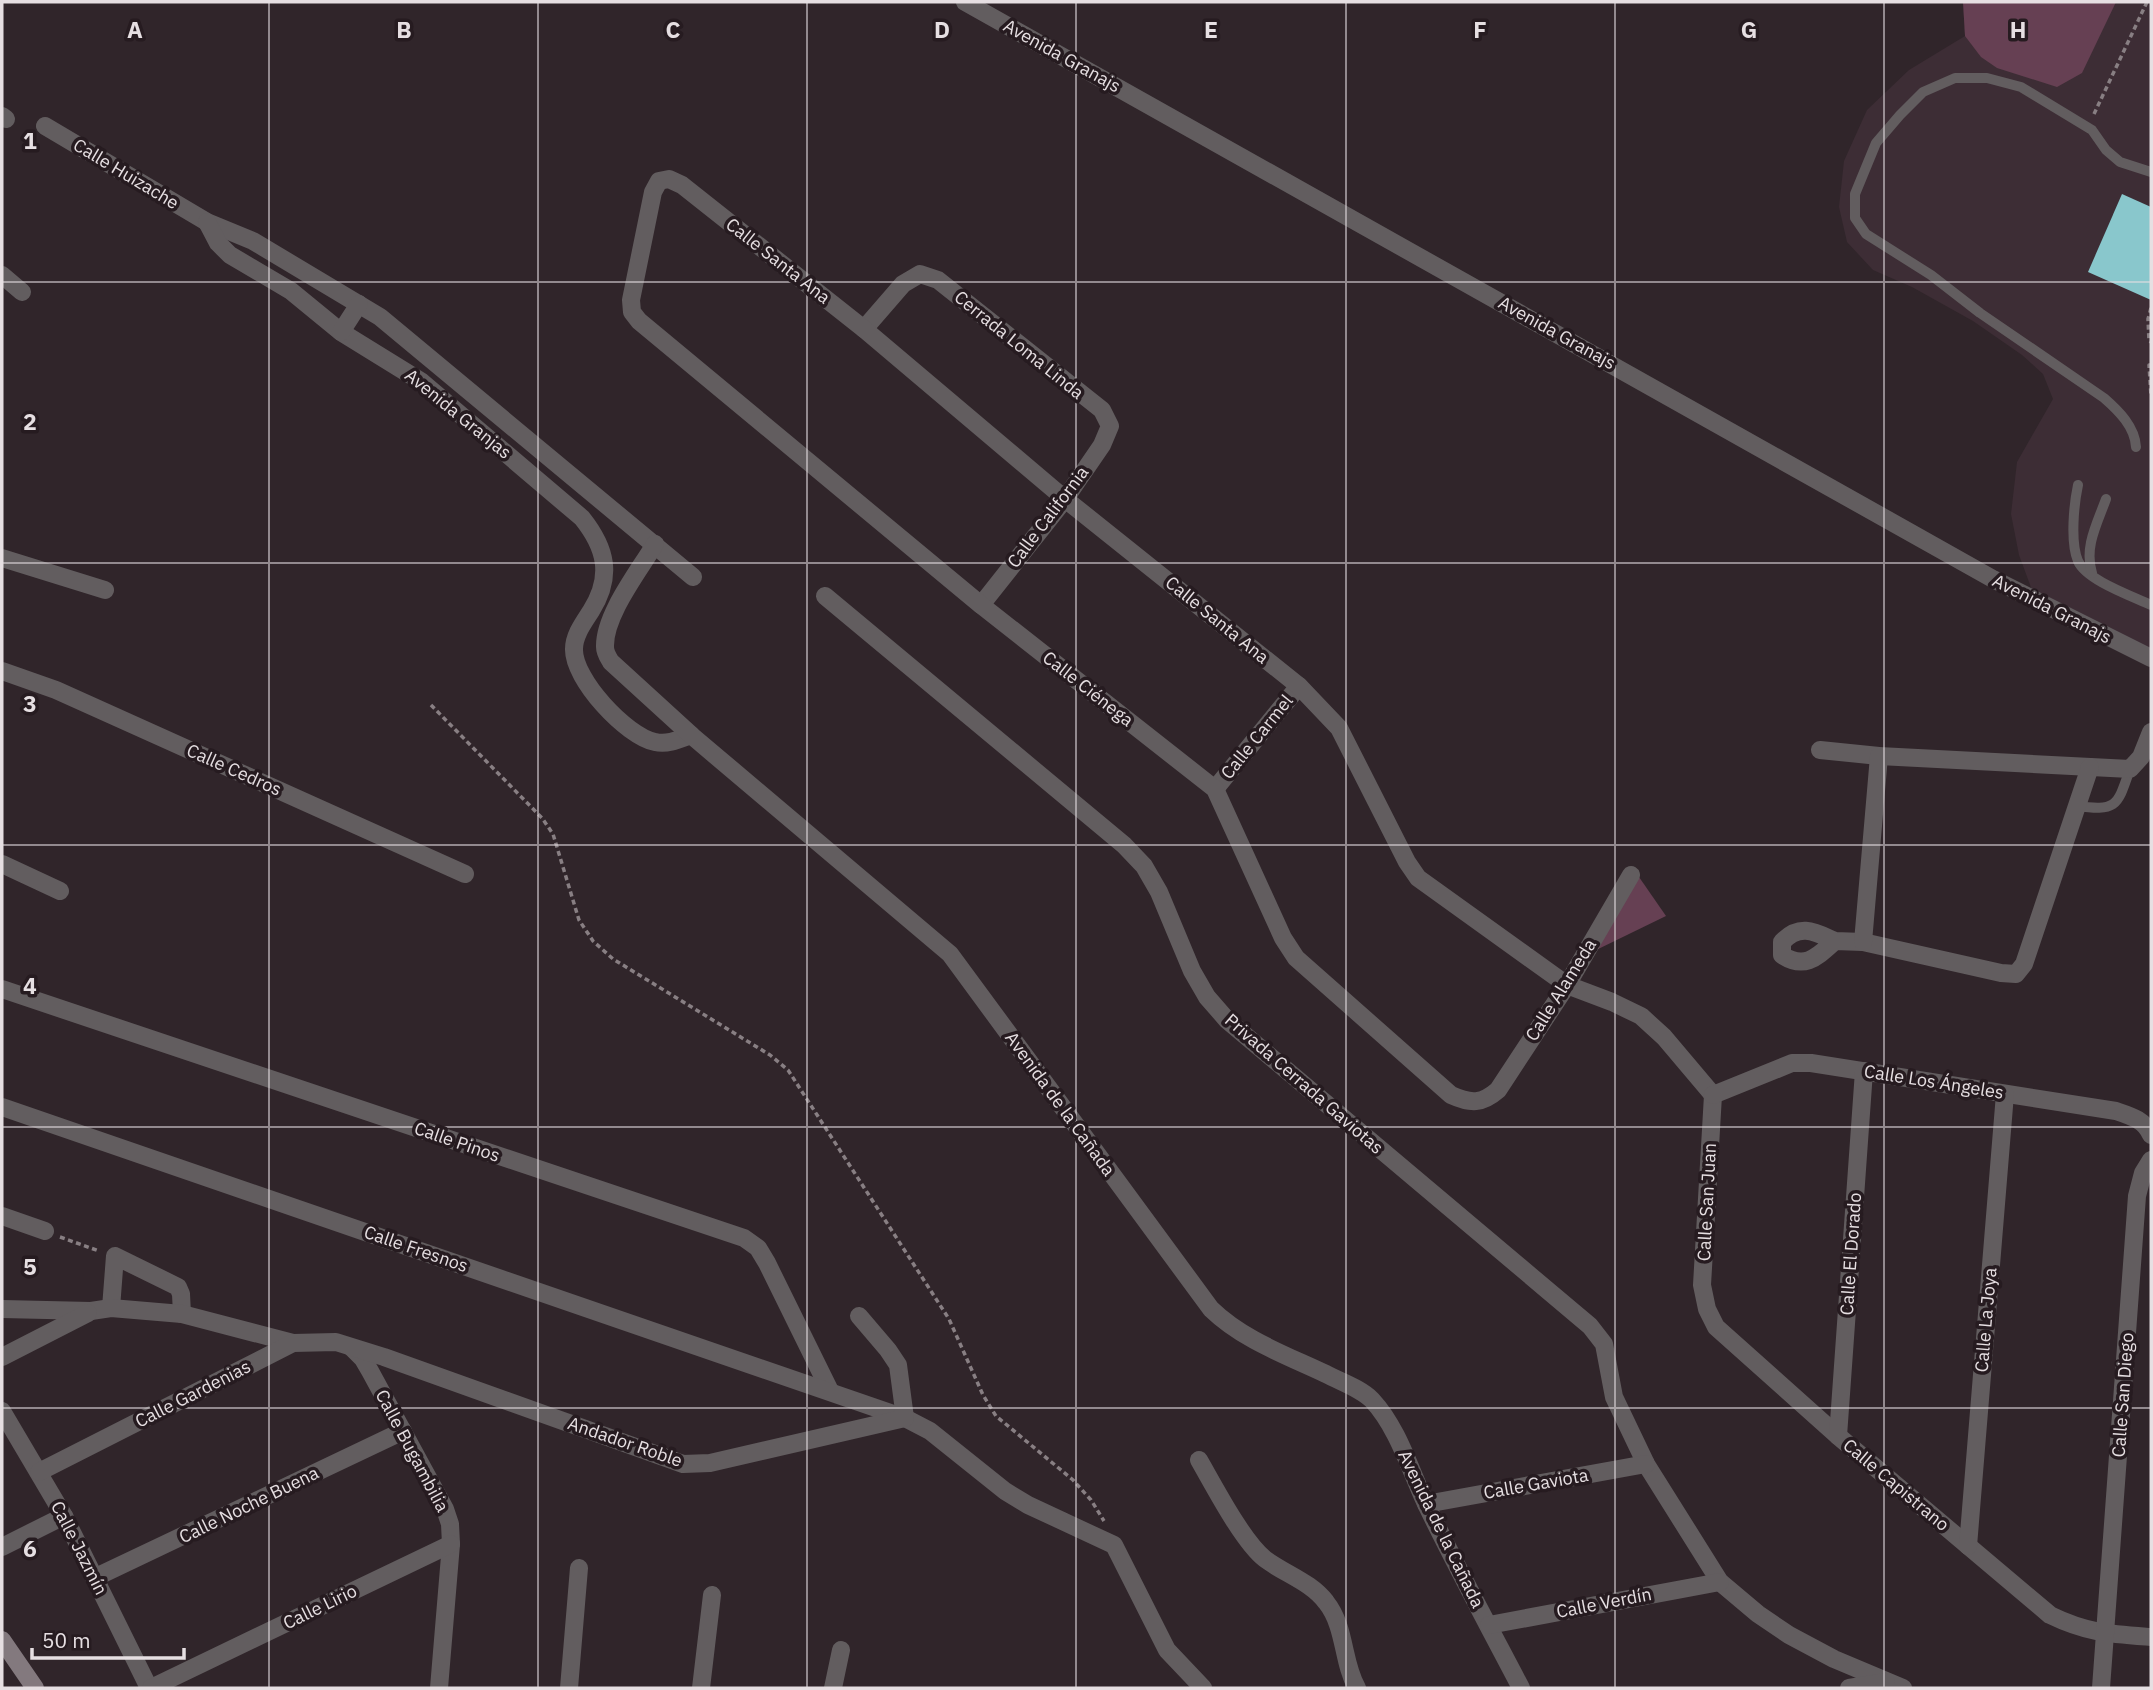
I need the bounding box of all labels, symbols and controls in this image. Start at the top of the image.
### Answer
text: A [127,14,143,44]
text: B [396,14,412,44]
text: C [666,14,681,44]
text: D [934,14,950,44]
street label: Avenida Granajs [1000,14,1125,97]
text: E [1204,14,1218,44]
text: F [1473,14,1487,44]
text: G [1741,14,1757,44]
text: H [2010,14,2026,44]
text: 1 [23,125,37,155]
street label: Calle Huizache [69,133,183,214]
street label: Calle Santa Ana [721,213,836,309]
street label: Cerrada Loma Linda [950,285,1089,404]
street label: Avenida Granajs [1495,291,1620,374]
street label: Avenida Granjas [400,364,516,464]
text: 2 [23,406,37,436]
street label: Calle California [1002,461,1094,572]
street label: Avenida Granajs [1989,569,2116,648]
street label: Calle Santa Ana [1161,571,1274,669]
street label: Calle Ciénega [1038,646,1139,732]
text: 3 [23,688,37,718]
street label: Calle Carmel [1215,690,1298,784]
street label: Calle Cedros [183,738,285,801]
street label: Calle Alameda [1520,934,1601,1045]
text: 4 [23,970,37,1000]
street label: Privada Cerrada Gaviotas [1220,1008,1388,1159]
street label: Avenida de la Cañada [1000,1027,1121,1181]
street label: Calle Los Ángeles [1863,1059,2006,1104]
street label: Calle Pinos [411,1116,503,1167]
street label: Calle San Juan [1692,1142,1721,1262]
street label: Calle El Dorado [1835,1192,1866,1316]
street label: Calle Fresnos [361,1220,471,1277]
text: 5 [23,1251,37,1281]
street label: Calle La Joya [1969,1266,2002,1373]
street label: Calle San Diego [2107,1332,2138,1458]
street label: Calle Gardenias [131,1355,254,1433]
street label: Calle Bugambilia [371,1386,455,1516]
street label: Andador Roble [565,1411,686,1472]
street label: Calle Capistrano [1838,1433,1954,1536]
street label: Avenida de la Cañada [1393,1446,1490,1612]
street label: Calle Noche Buena [175,1461,323,1548]
street label: Calle Gaviota [1482,1463,1590,1504]
street label: Calle Jazmín [46,1497,113,1599]
text: 6 [23,1533,37,1563]
street label: Calle Lirio [279,1579,360,1634]
street label: Calle Verdín [1554,1582,1654,1623]
scale bar [32,1616,184,1660]
text: 50 m [42,1626,91,1654]

